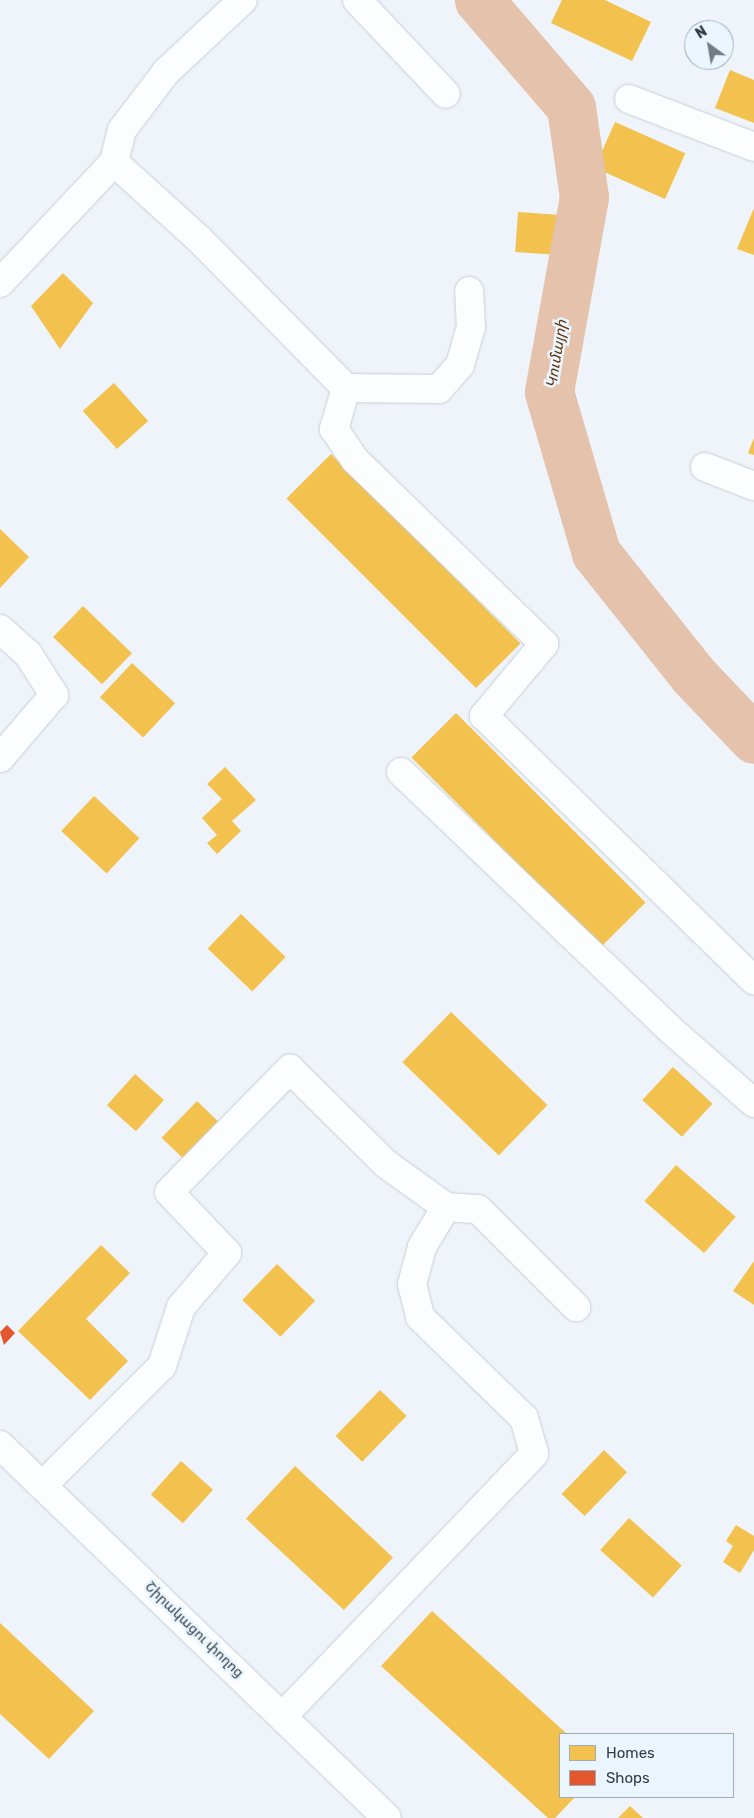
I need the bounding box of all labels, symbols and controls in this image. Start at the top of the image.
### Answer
north arrow [684,20,734,70]
text: N [693,23,710,43]
water label: Կումայրի [543,319,571,389]
street label: Շիրակացու փողոց [141,1579,247,1681]
legend [559,1733,734,1798]
text: Homes [606,1744,655,1762]
text: Shops [606,1769,650,1787]

